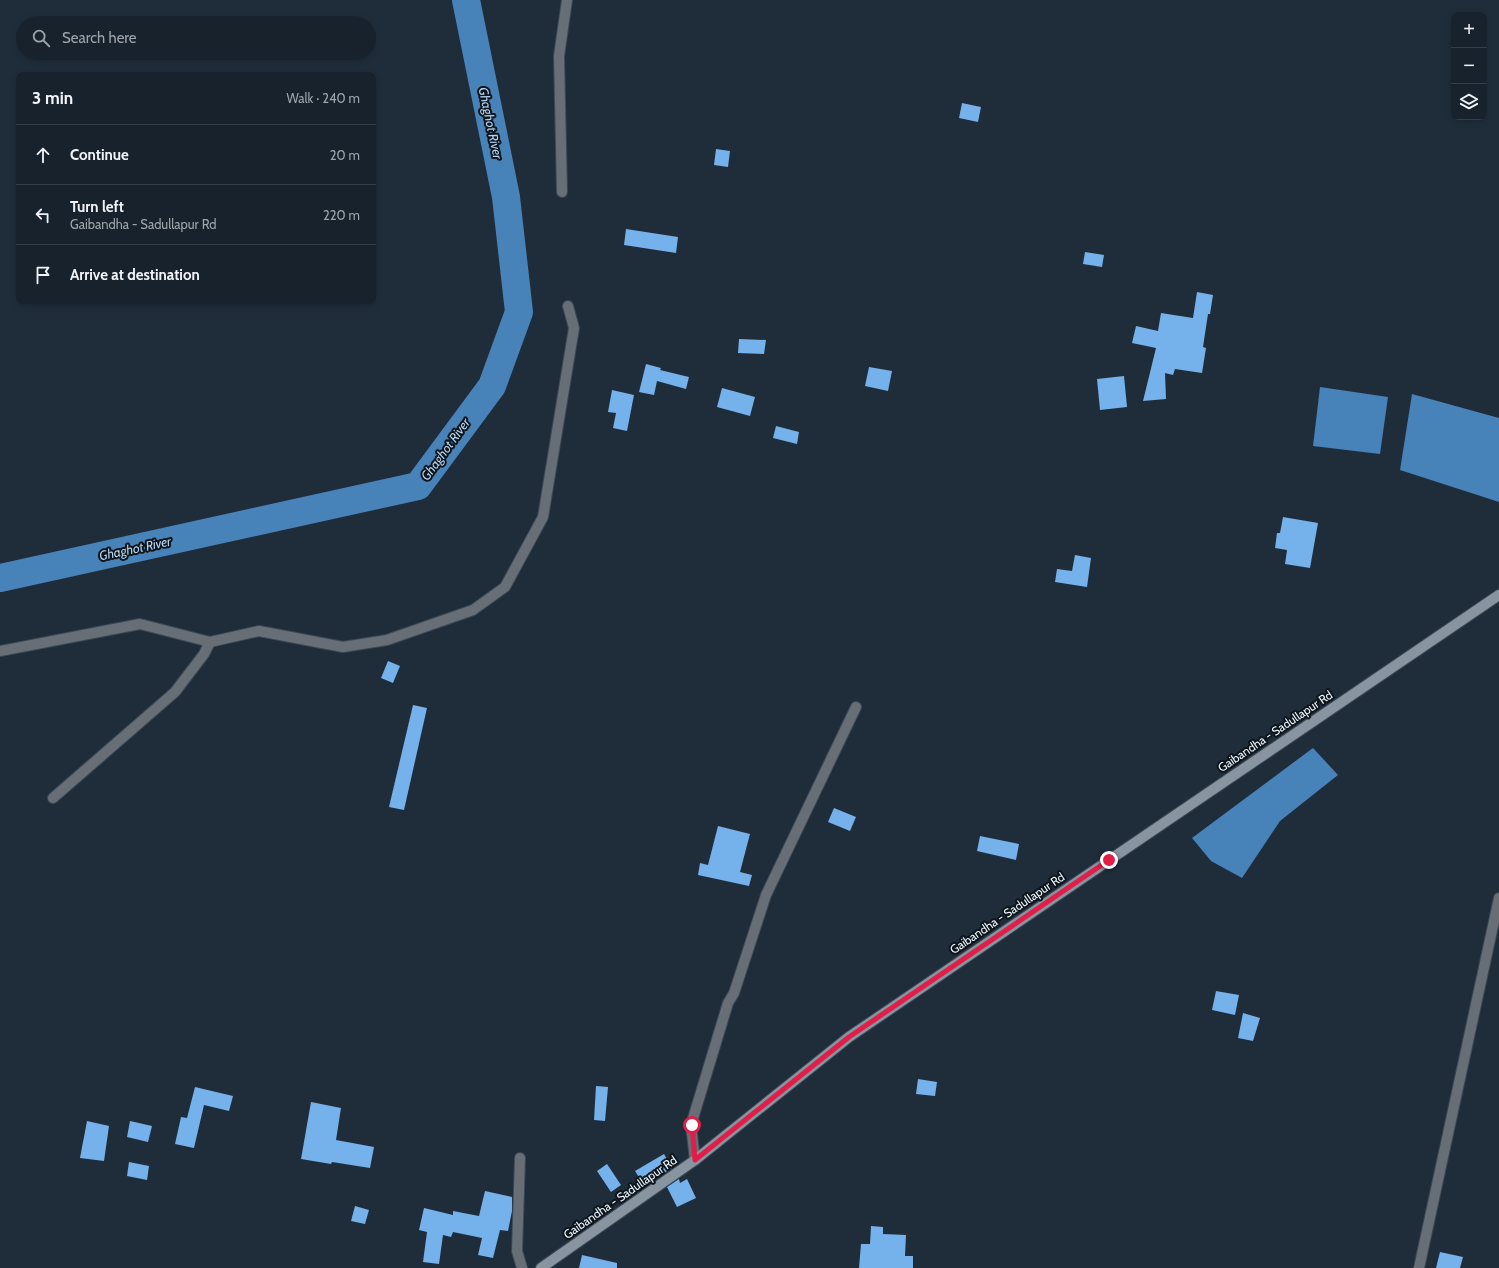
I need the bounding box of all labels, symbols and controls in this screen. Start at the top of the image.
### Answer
map controls [1451,12,1487,120]
button: + [1451,12,1487,48]
search box [16,16,376,60]
icon: search [30,27,52,49]
text: Search here [62,29,137,47]
button: − [1451,48,1487,84]
button: layers [1451,84,1487,120]
water label: Ghaghot River [476,86,507,161]
text: 3 min [32,88,73,108]
text: Walk · 240 m [286,90,360,106]
icon: ahead [32,144,54,166]
text: Continue [70,146,129,164]
text: 20 m [330,147,360,163]
text: Turn left [70,198,124,216]
icon: left [32,204,54,226]
text: 220 m [323,207,360,223]
text: Gaibandha - Sadullapur Rd [70,216,216,232]
icon: arrive [32,264,54,286]
text: Arrive at destination [70,266,200,284]
water label: Ghaghot River [417,414,474,483]
water label: Ghaghot River [98,532,173,563]
street label: Gaibandha - Sadullapur Rd [1215,687,1335,775]
route end [1100,851,1118,869]
street label: Gaibandha - Sadullapur Rd [947,869,1067,957]
route start [683,1116,701,1134]
street label: Gaibandha - Sadullapur Rd [560,1152,680,1242]

